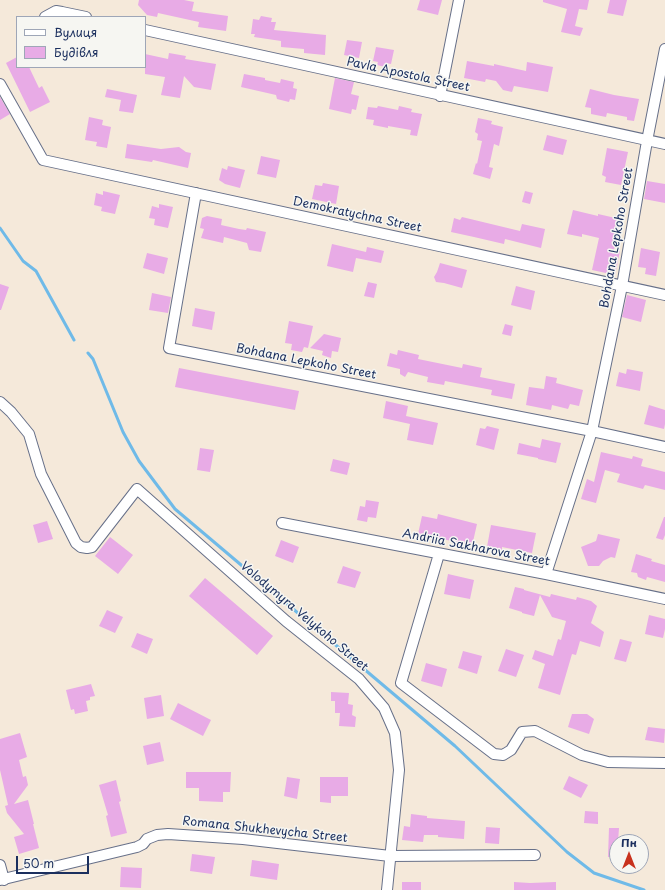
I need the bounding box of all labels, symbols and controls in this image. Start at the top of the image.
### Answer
legend [16,16,146,68]
text: Вулиця [54,23,97,41]
text: Будівля [54,43,99,61]
street label: Pavla Apostola Street [345,55,471,95]
street label: Bohdana Lepkoho Street [598,167,636,309]
street label: Demokratychna Street [291,194,423,236]
street label: Bohdana Lepkoho Street [235,341,377,383]
street label: Andriia Sakharova Street [401,527,551,569]
street label: Volodymyra Velykoho Street [237,559,371,675]
street label: Romana Shukhevycha Street [182,814,348,846]
north arrow [609,834,649,874]
text: Пн [621,834,637,851]
scale bar [18,848,91,874]
text: 50 m [23,854,54,872]

